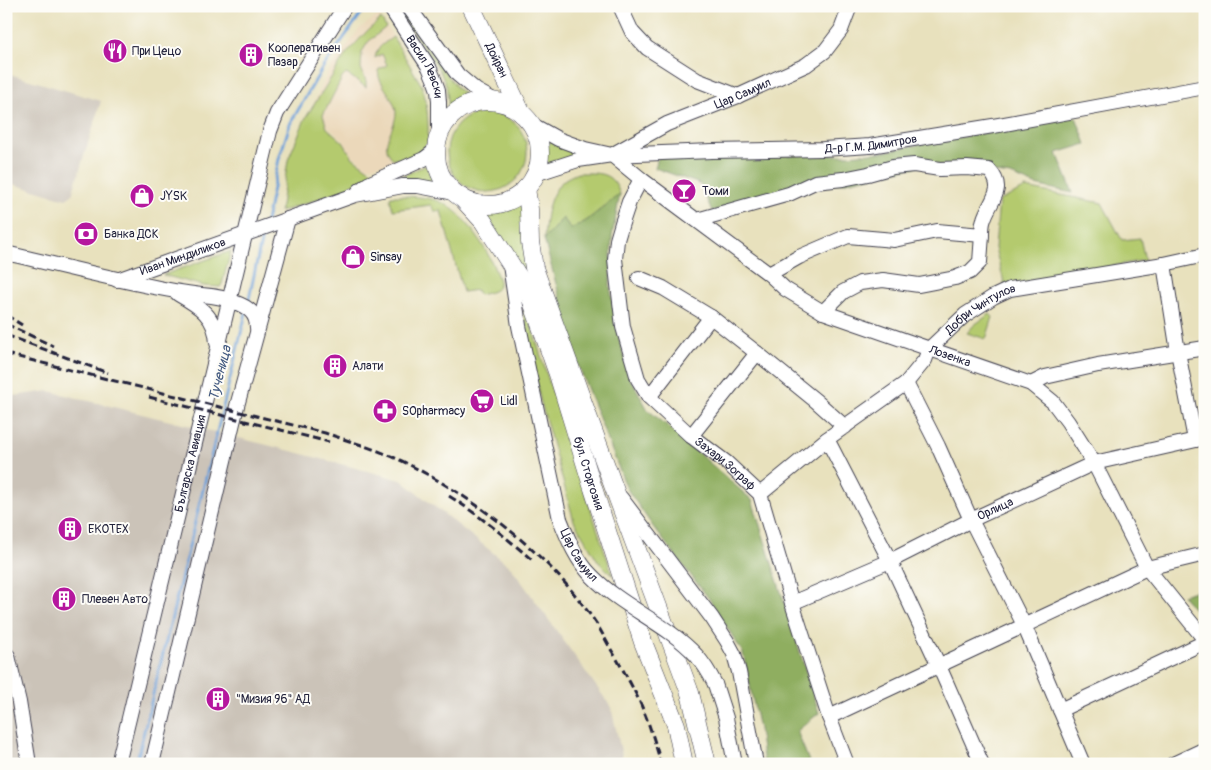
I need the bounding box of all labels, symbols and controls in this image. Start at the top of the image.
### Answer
street label: Васил Левски [403,32,446,99]
restaurant icon: При Цецо [102,38,128,64]
street label: Дойран [482,40,511,80]
place label: Кооперативен Пазар [268,41,340,70]
building icon: Кооперативен Пазар [238,42,264,68]
place label: При Цецо [132,44,182,59]
street label: Цар Самуил [712,75,773,112]
street label: Д-р Г.М. Димитров [823,131,918,156]
bar icon: Томи [671,178,697,204]
shop icon: JYSK [129,183,155,209]
place label: Томи [702,184,729,199]
place label: JYSK [160,189,187,204]
bank icon: Банка ДСК [73,221,99,247]
place label: Банка ДСК [104,227,159,242]
street label: Иван Миндиликов [138,234,228,279]
shop icon: Sinsay [340,244,366,270]
place label: Sinsay [370,250,402,265]
street label: Добри Чинтулов [941,281,1017,338]
street label: Лозенка [926,341,973,370]
water label: Тученица [205,342,235,402]
building icon: Алати [322,353,348,379]
place label: Алати [352,359,384,374]
supermarket icon: Lidl [469,388,495,414]
place label: Lidl [500,394,518,409]
pharmacy icon: SOpharmacy [372,398,398,424]
place label: SOpharmacy [402,404,465,419]
street label: Българска Авиация [171,413,209,514]
street label: Захари Зограф [692,434,759,494]
street label: бул. Сторгозия [570,435,607,512]
street label: Орлица [975,494,1016,524]
building icon: EKOTEX [57,516,83,542]
place label: EKOTEX [88,522,129,537]
street label: Цар Самуил [557,526,601,585]
building icon: Плевен Авто [51,586,77,612]
place label: Плевен Авто [82,592,149,607]
building icon: "Мизия 96" АД [205,686,231,712]
place label: "Мизия 96" АД [236,692,311,707]

